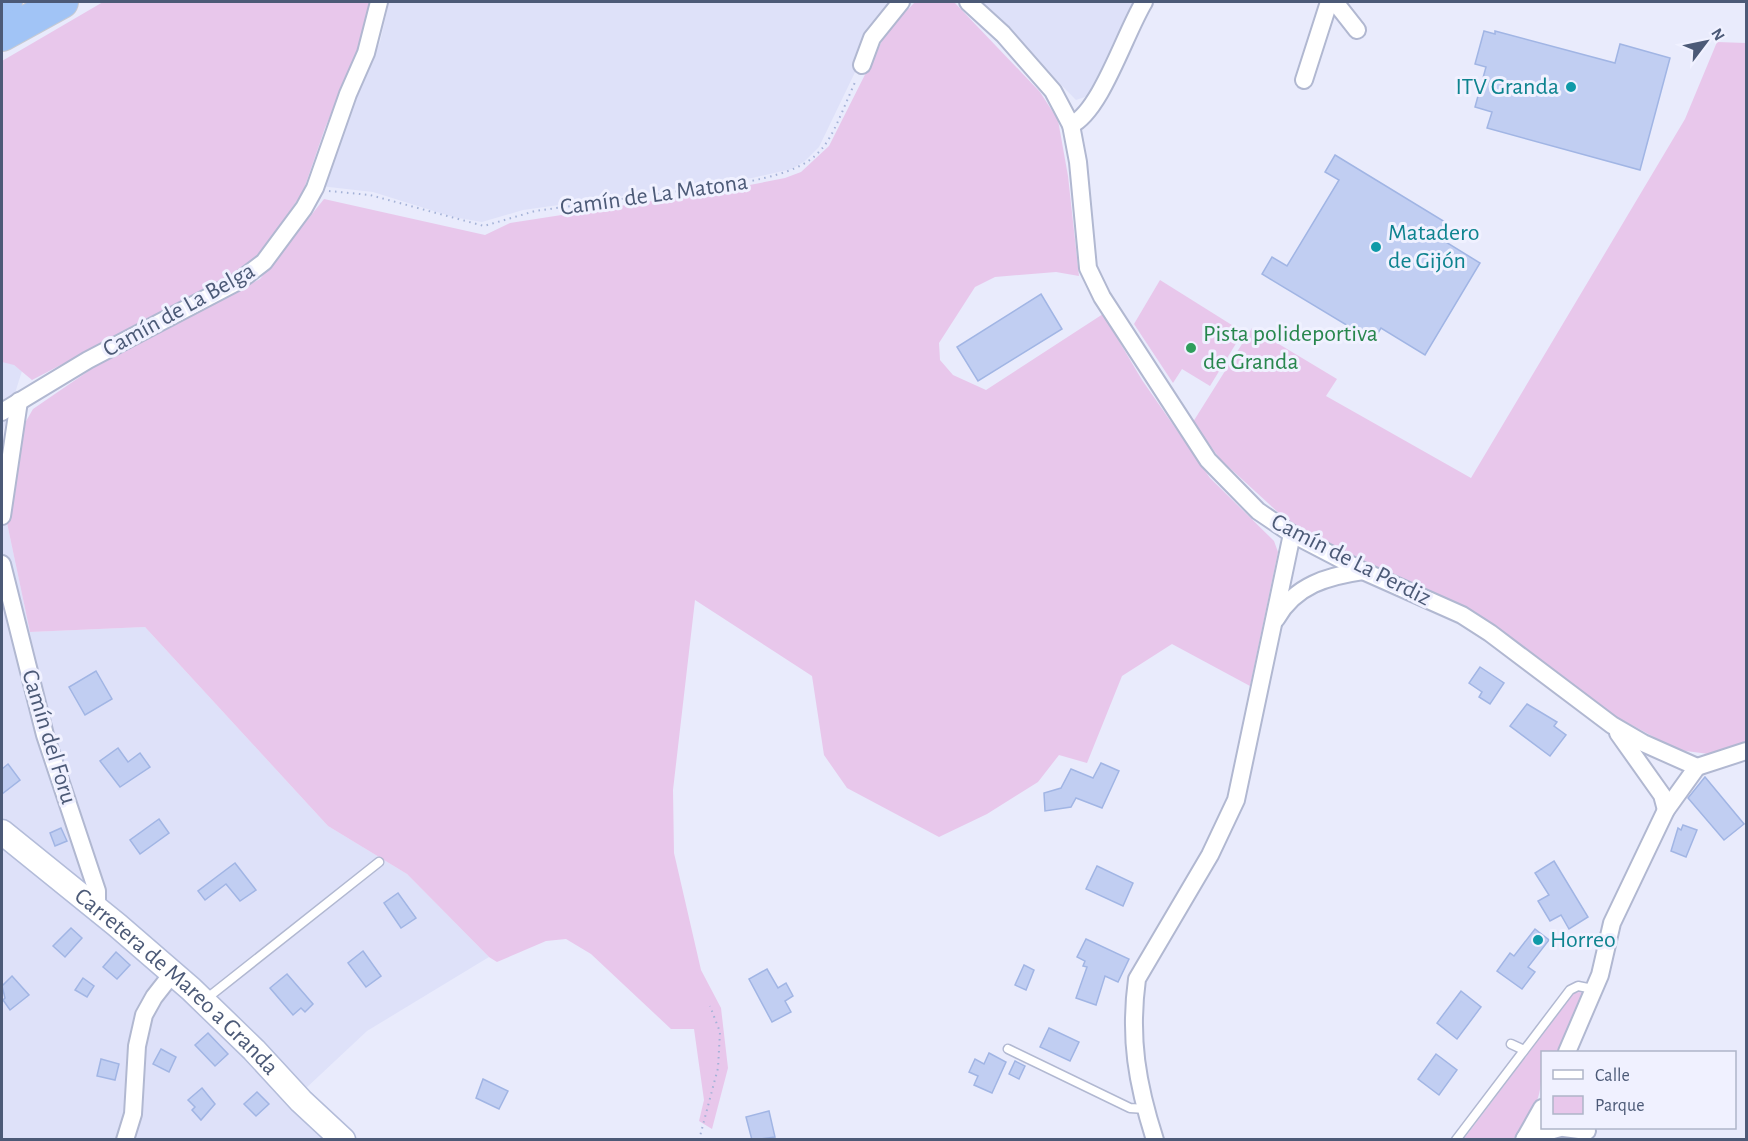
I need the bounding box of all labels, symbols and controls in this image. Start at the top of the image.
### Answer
north arrow [1676,12,1736,72]
text: N [1708,26,1728,44]
place label: ITV Granda [1455,75,1559,99]
marker: ITV Granda [1564,80,1578,94]
street label: Camín de La Matona [559,170,749,220]
place label: Matadero de Gijón [1388,221,1480,273]
marker: Matadero de Gijón [1369,240,1383,254]
street label: Camín de La Belga [99,258,259,362]
place label: Pista polideportiva de Granda [1203,322,1378,374]
marker: Pista polideportiva de Granda [1184,341,1198,355]
street label: Camín de La Perdiz [1267,509,1435,611]
street label: Camín del Foru [17,667,81,807]
street label: Carretera de Mareo a Granda [70,884,283,1080]
place label: Horreo [1550,928,1616,952]
marker: Horreo [1531,933,1545,947]
legend [1541,1051,1736,1129]
text: Calle [1595,1067,1630,1085]
text: Parque [1595,1097,1644,1115]

